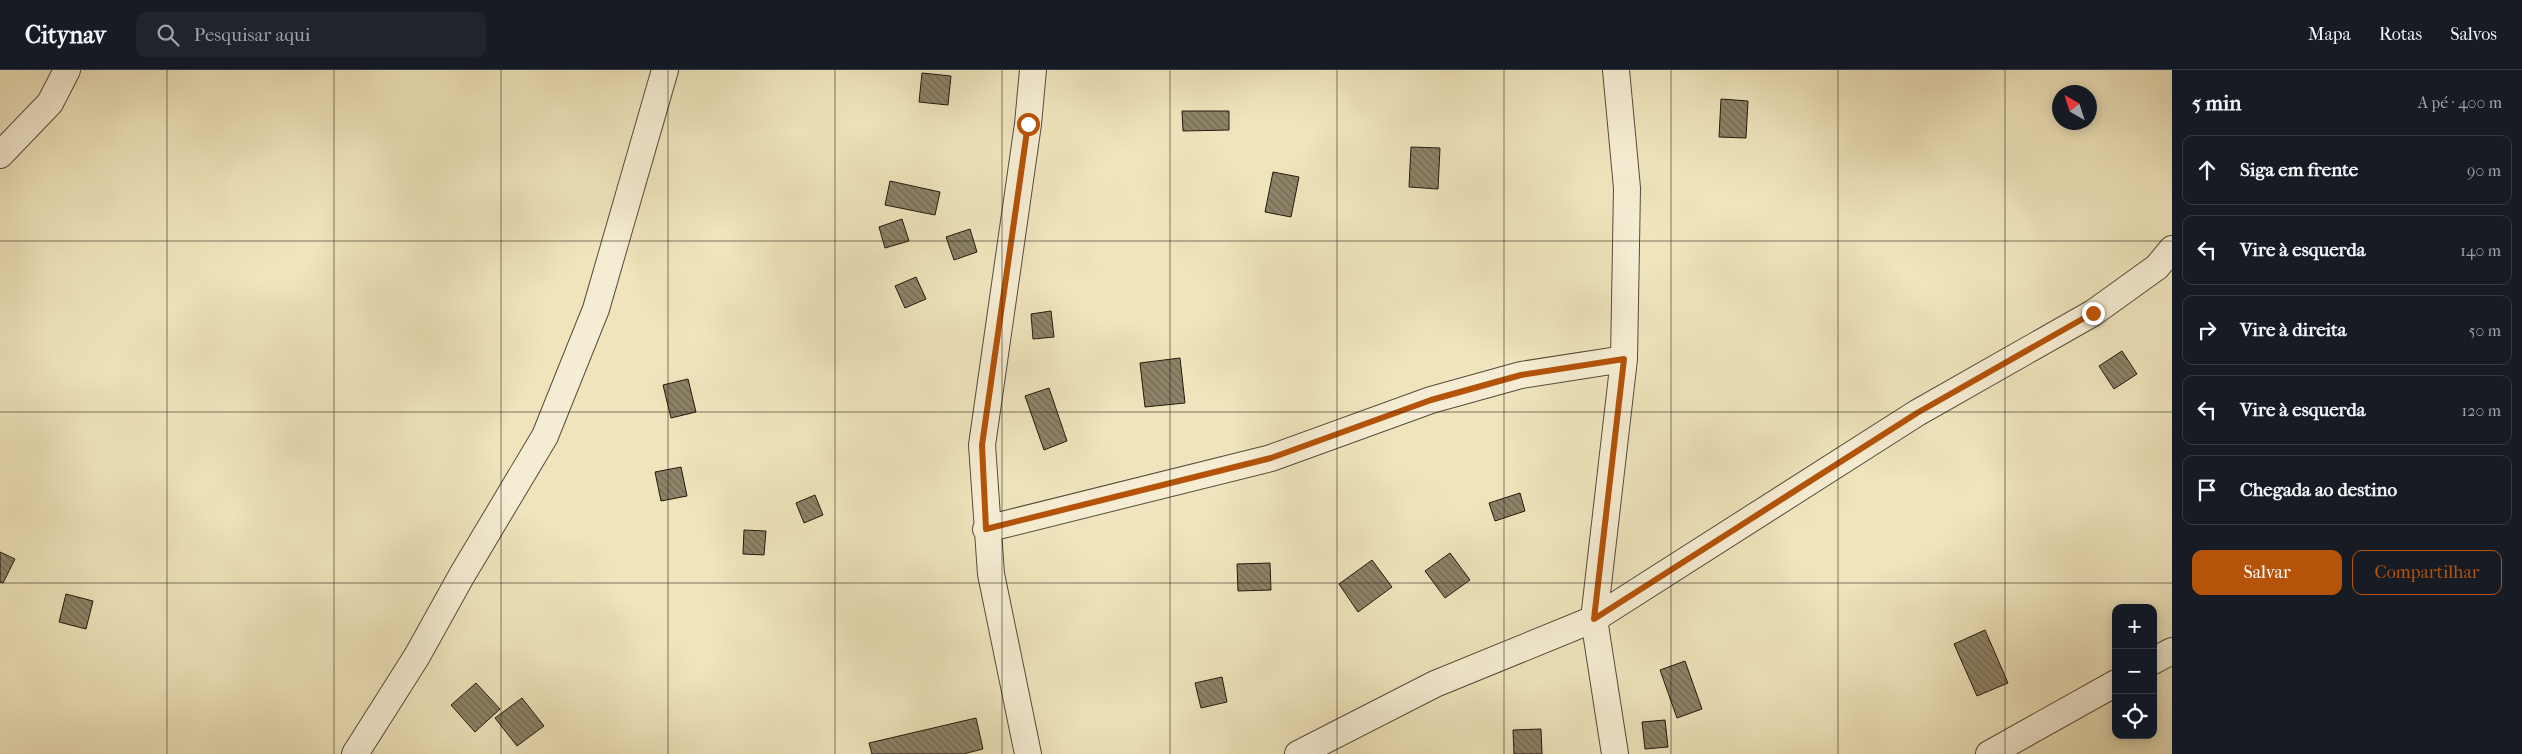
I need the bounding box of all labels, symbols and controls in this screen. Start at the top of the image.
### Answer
search box [136,12,486,57]
text: Citynav [25,21,106,49]
icon: search [154,21,182,49]
text: Pesquisar aqui [194,24,310,46]
text: Mapa [2308,24,2351,45]
text: Rotas [2379,24,2422,45]
text: Salvos [2450,24,2497,45]
north arrow [2052,85,2097,130]
text: 5 min [2192,91,2241,115]
text: A pé · 400 m [2418,93,2502,112]
route start [1017,113,1040,136]
icon: ahead [2193,156,2221,184]
text: Siga em frente [2240,159,2358,181]
text: 90 m [2467,161,2501,180]
icon: left [2193,236,2221,264]
text: Vire à esquerda [2240,239,2366,261]
text: 140 m [2460,241,2501,260]
route end [2082,302,2105,325]
icon: right [2193,316,2221,344]
text: Vire à direita [2240,319,2347,341]
text: 50 m [2469,321,2501,340]
icon: left [2193,396,2221,424]
text: Vire à esquerda [2240,399,2366,421]
text: 120 m [2462,401,2501,420]
icon: arrive [2193,476,2221,504]
text: Chegada ao destino [2240,479,2397,501]
button: Salvar [2192,550,2342,595]
button: Compartilhar [2352,550,2502,595]
map controls [2112,604,2157,739]
button: + [2112,604,2157,649]
button: − [2112,649,2157,694]
button: locate [2112,694,2157,739]

